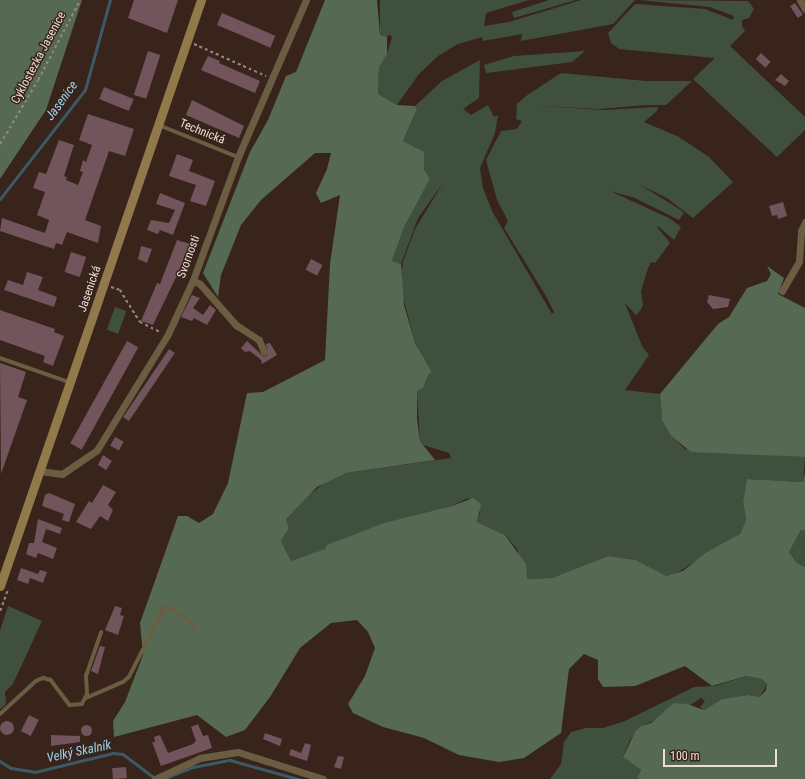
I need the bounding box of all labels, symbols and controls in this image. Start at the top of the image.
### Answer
street label: Cyklostezka Jasenice [9,10,69,106]
water label: Jasenice [43,78,81,124]
street label: Technická [177,116,227,148]
street label: Svornosti [175,234,203,280]
street label: Jasenická [75,264,105,314]
water label: Velký Skalník [45,738,113,766]
scale bar [665,741,779,767]
text: 100 m [670,749,700,763]

